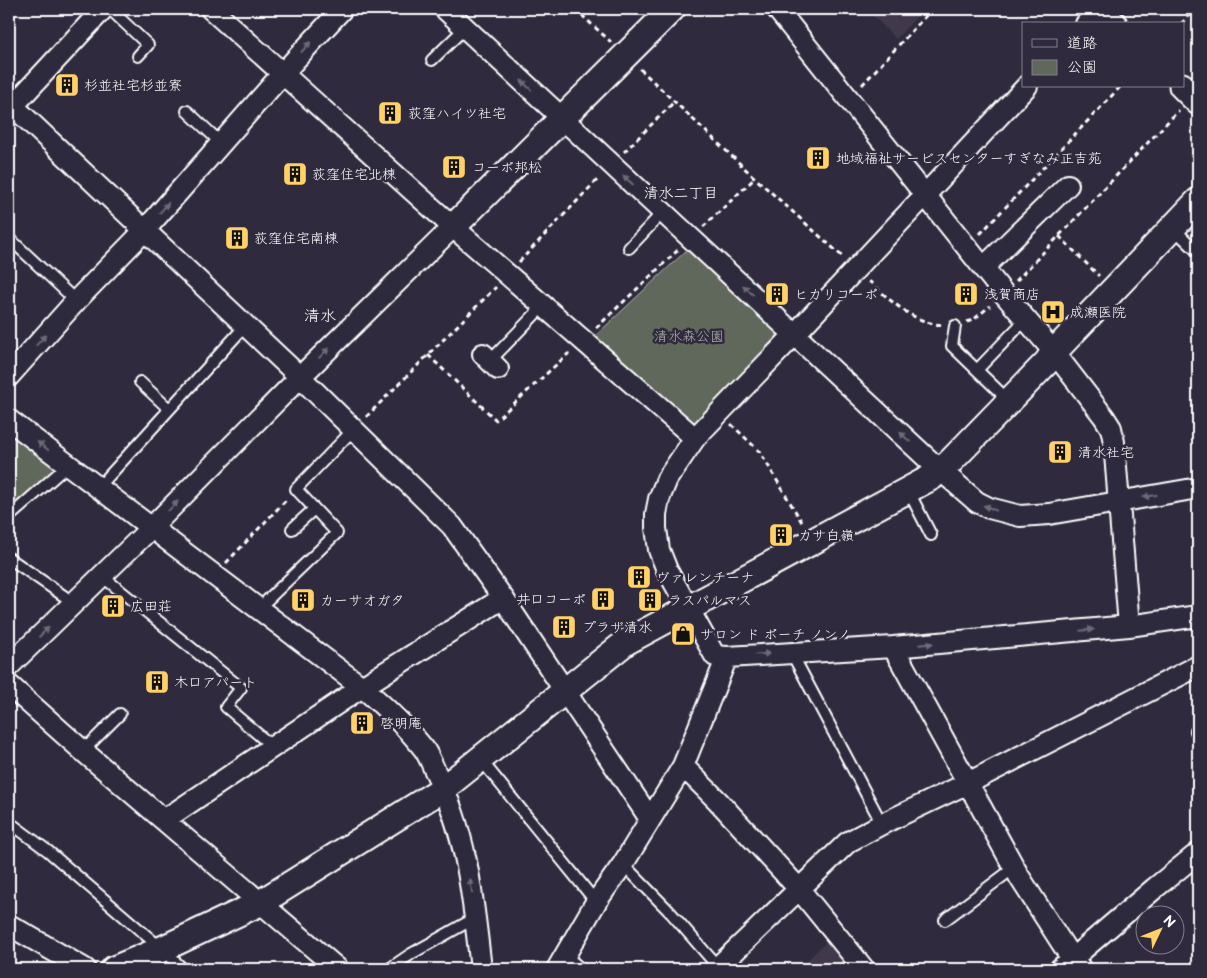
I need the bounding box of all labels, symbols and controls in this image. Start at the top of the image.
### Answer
legend [1022,22,1184,88]
text: 道路 [1067,34,1097,53]
one-way arrow [301,41,312,54]
text: 公園 [1067,58,1097,77]
building icon: 杉並社宅杉並寮 [54,72,80,98]
place label: 杉並社宅杉並寮 [84,77,182,94]
one-way arrow [521,79,533,91]
building icon: 荻窪ハイツ社宅 [377,100,403,126]
place label: 荻窪ハイツ社宅 [408,105,506,122]
building icon: 地域福祉サービスセンターすぎなみ正吉苑 [805,145,831,171]
place label: 地域福祉サービスセンターすぎなみ正吉苑 [836,150,1102,167]
building icon: コーポ邦松 [441,154,467,180]
place label: コーポ邦松 [472,159,542,176]
building icon: 荻窪住宅北棟 [282,161,308,187]
place label: 荻窪住宅北棟 [312,166,397,183]
one-way arrow [623,174,635,186]
district label: 清水二丁目 [643,184,719,203]
one-way arrow [158,203,170,215]
building icon: 荻窪住宅南棟 [224,225,250,251]
place label: 荻窪住宅南棟 [254,230,339,247]
building icon: ヒカリコーポ [764,281,790,307]
building icon: 浅賀商店 [953,281,979,307]
one-way arrow [741,285,754,296]
place label: ヒカリコーポ [794,286,878,303]
place label: 浅賀商店 [984,286,1040,303]
hospital icon: 成瀬医院 [1040,299,1066,325]
place label: 成瀬医院 [1070,304,1126,321]
district label: 清水 [304,307,336,326]
park label: 清水森公園 [654,328,724,345]
one-way arrow [35,334,47,346]
one-way arrow [318,347,330,359]
one-way arrow [899,431,911,443]
building icon: 清水社宅 [1047,439,1073,465]
one-way arrow [37,440,50,451]
place label: 清水社宅 [1078,444,1134,461]
one-way arrow [1142,492,1158,500]
one-way arrow [167,500,179,512]
one-way arrow [983,504,998,511]
building icon: カサ白嶺 [768,522,794,548]
place label: カサ白嶺 [798,527,854,544]
building icon: ヴァレンチーナ [626,564,652,590]
place label: ヴァレンチーナ [656,569,754,586]
building icon: 井口コーポ [590,586,616,612]
building icon: カーサオガタ [290,587,316,613]
building icon: ラスパルマス [637,587,663,613]
place label: 井口コーポ [516,591,586,608]
place label: カーサオガタ [320,592,405,609]
place label: ラスパルマス [668,592,752,609]
building icon: 広田荘 [100,593,126,619]
place label: 広田荘 [130,598,172,615]
building icon: プラザ清水 [551,614,577,640]
place label: プラザ清水 [582,619,652,636]
shop icon: サロン ド ポーチ ノンノ [670,621,696,647]
one-way arrow [37,626,49,638]
place label: サロン ド ポーチ ノンノ [700,626,851,643]
one-way arrow [1080,626,1096,634]
one-way arrow [918,640,934,648]
one-way arrow [756,650,772,658]
building icon: 木口アパート [144,669,170,695]
place label: 木口アパート [174,674,257,691]
building icon: 啓明庵 [349,710,375,736]
place label: 啓明庵 [380,715,422,732]
one-way arrow [466,878,474,894]
north arrow [1134,906,1184,956]
text: N [1159,912,1179,931]

